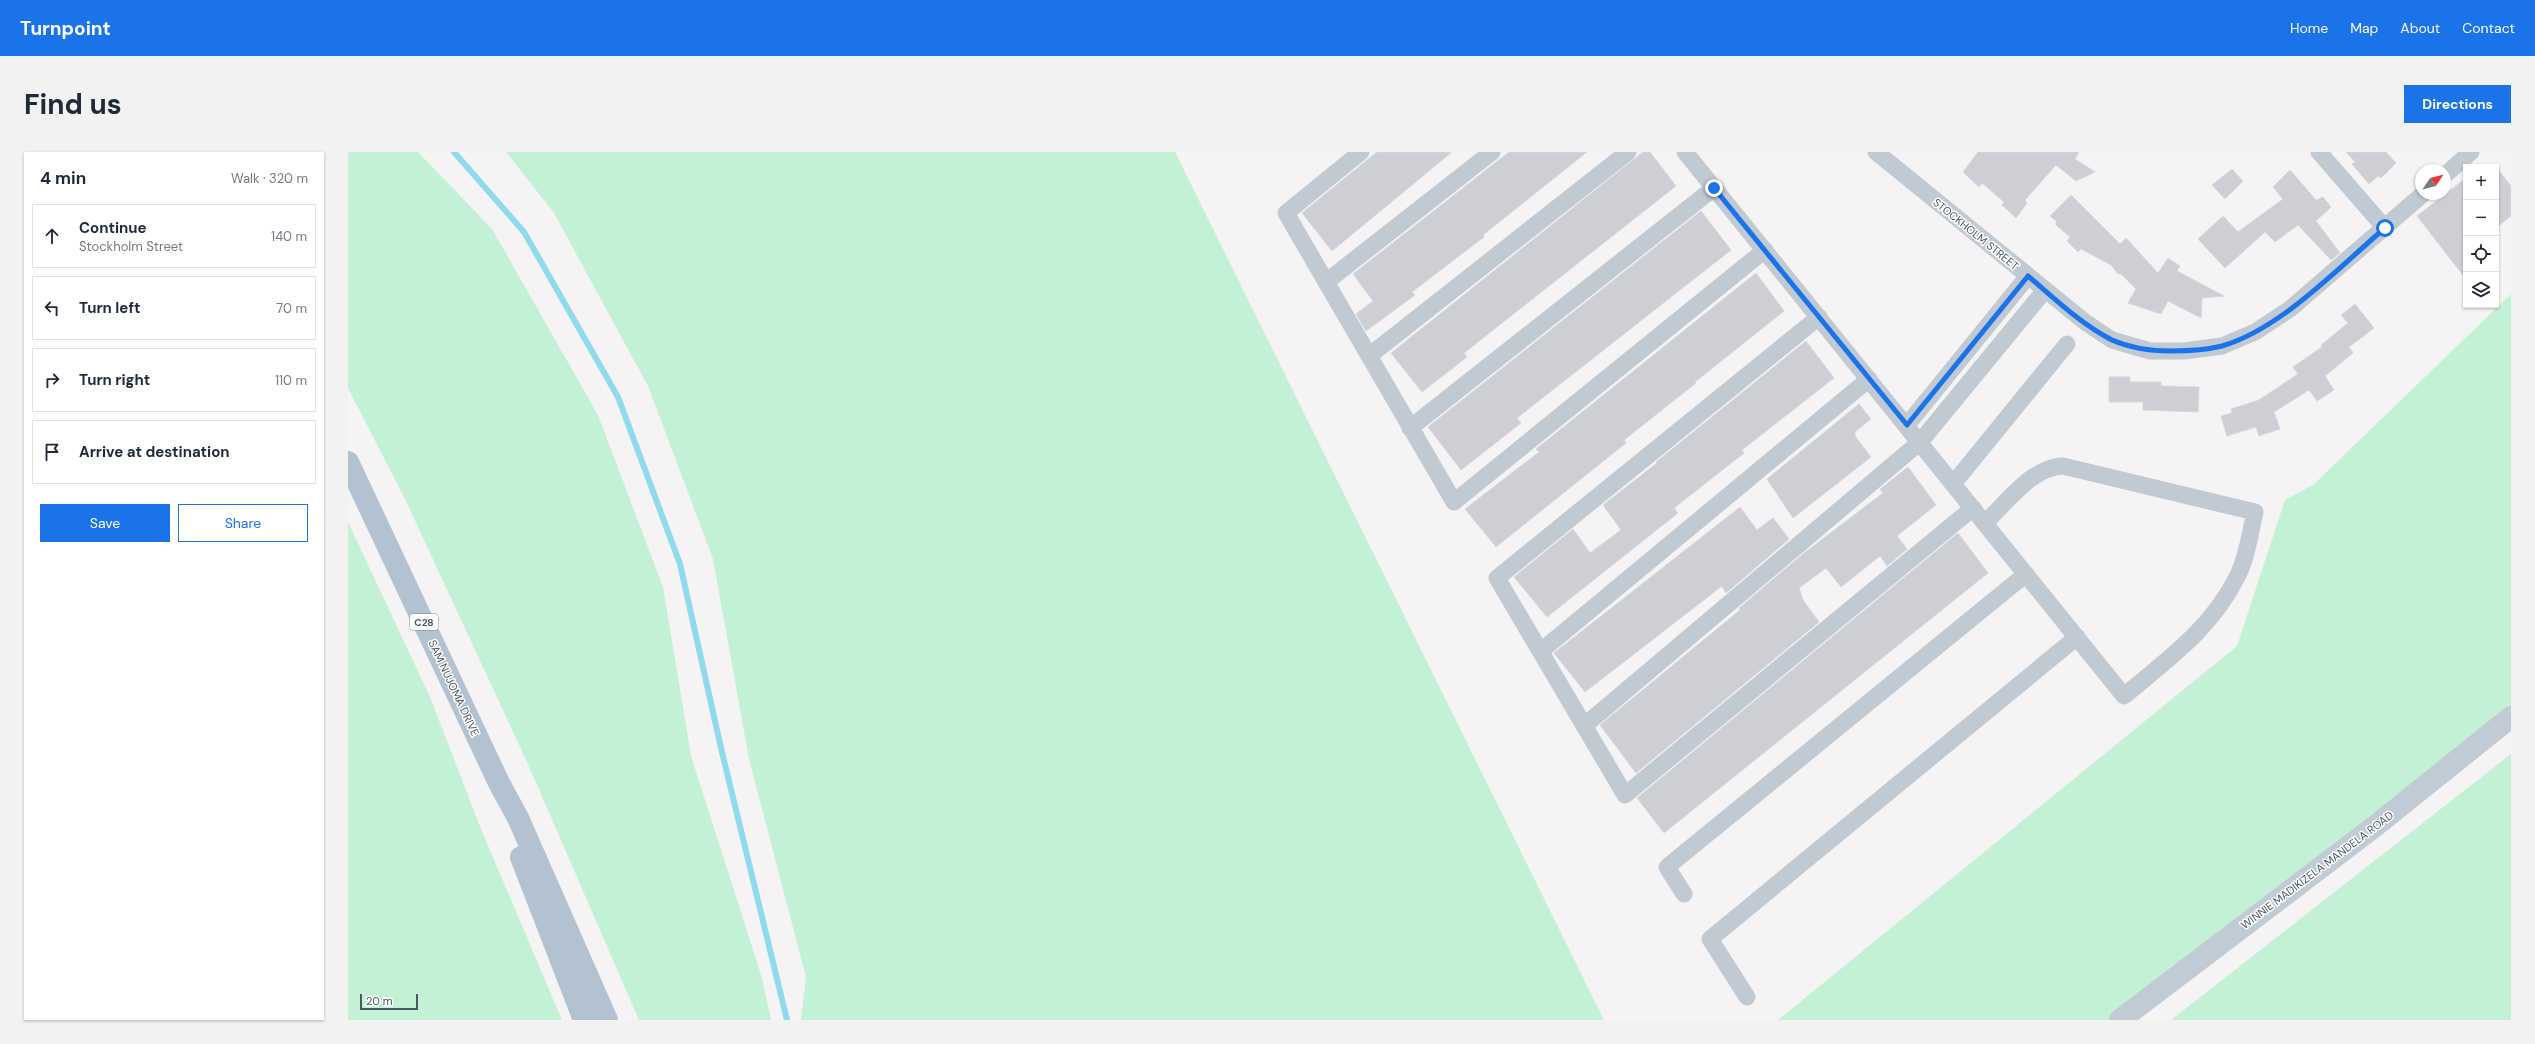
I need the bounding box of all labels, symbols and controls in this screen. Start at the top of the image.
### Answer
text: Turnpoint [20,16,111,41]
text: Home [2290,19,2328,37]
text: Map [2350,19,2378,37]
text: About [2400,19,2440,37]
text: Contact [2462,19,2515,37]
button: Directions [2404,85,2511,123]
text: Find us [24,86,122,123]
north arrow [2415,164,2451,200]
map controls [2463,164,2499,308]
button: + [2463,164,2499,200]
text: 4 min [40,167,86,189]
text: Walk · 320 m [231,170,308,187]
route end [1705,179,1723,197]
street label: STOCKHOLM STREET [1930,195,2022,273]
button: − [2463,200,2499,236]
text: Continue [79,218,147,238]
route start [2376,219,2394,237]
icon: ahead [41,225,63,247]
text: 140 m [271,228,307,245]
button: locate [2463,236,2499,272]
text: Stockholm Street [79,238,183,255]
button: layers [2463,272,2499,308]
icon: left [41,297,63,319]
text: Turn left [79,298,140,318]
text: 70 m [276,300,307,317]
icon: right [41,369,63,391]
text: Turn right [79,370,150,390]
text: 110 m [275,372,307,389]
icon: arrive [41,441,63,463]
text: Arrive at destination [79,442,230,462]
button: Save [40,504,170,542]
button: Share [178,504,308,542]
road number: C28 [410,614,438,630]
street label: SAM NUJOMA DRIVE [426,638,482,738]
street label: WINNIE MADIKIZELA MANDELA ROAD [2238,808,2396,932]
scale bar [360,992,418,1011]
text: 20 m [366,994,392,1008]

